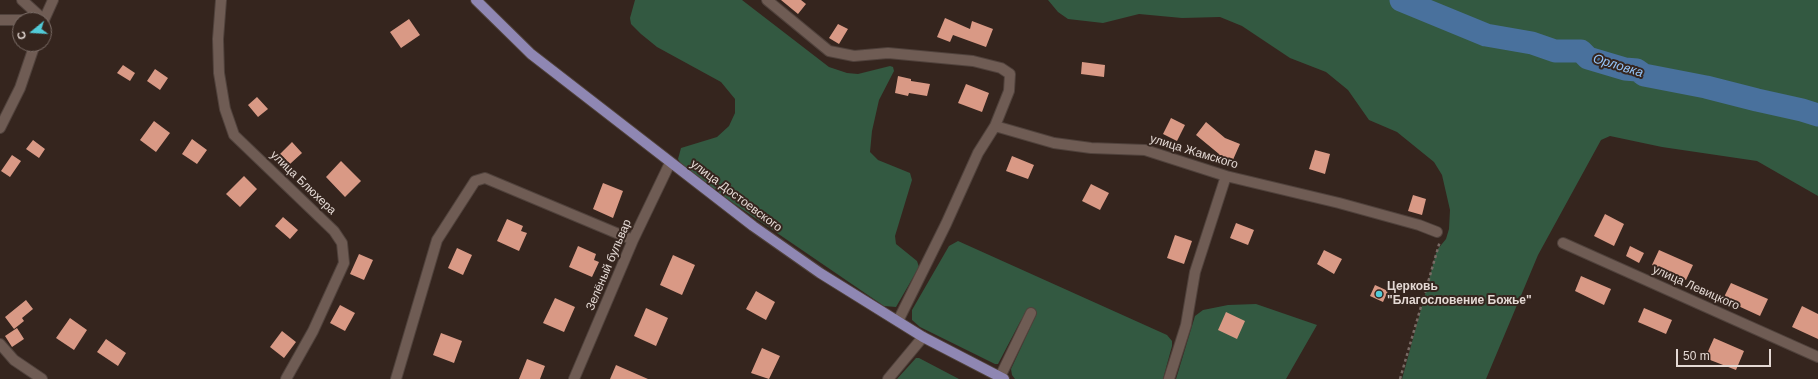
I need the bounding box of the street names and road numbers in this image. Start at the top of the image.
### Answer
street label: улица Жамского [1148,132,1240,172]
street label: улица Блюхера [267,148,339,218]
street label: улица Достоевского [687,157,785,235]
street label: Зелёный бульвар [583,217,635,313]
street label: улица Левицкого [1650,262,1742,314]

